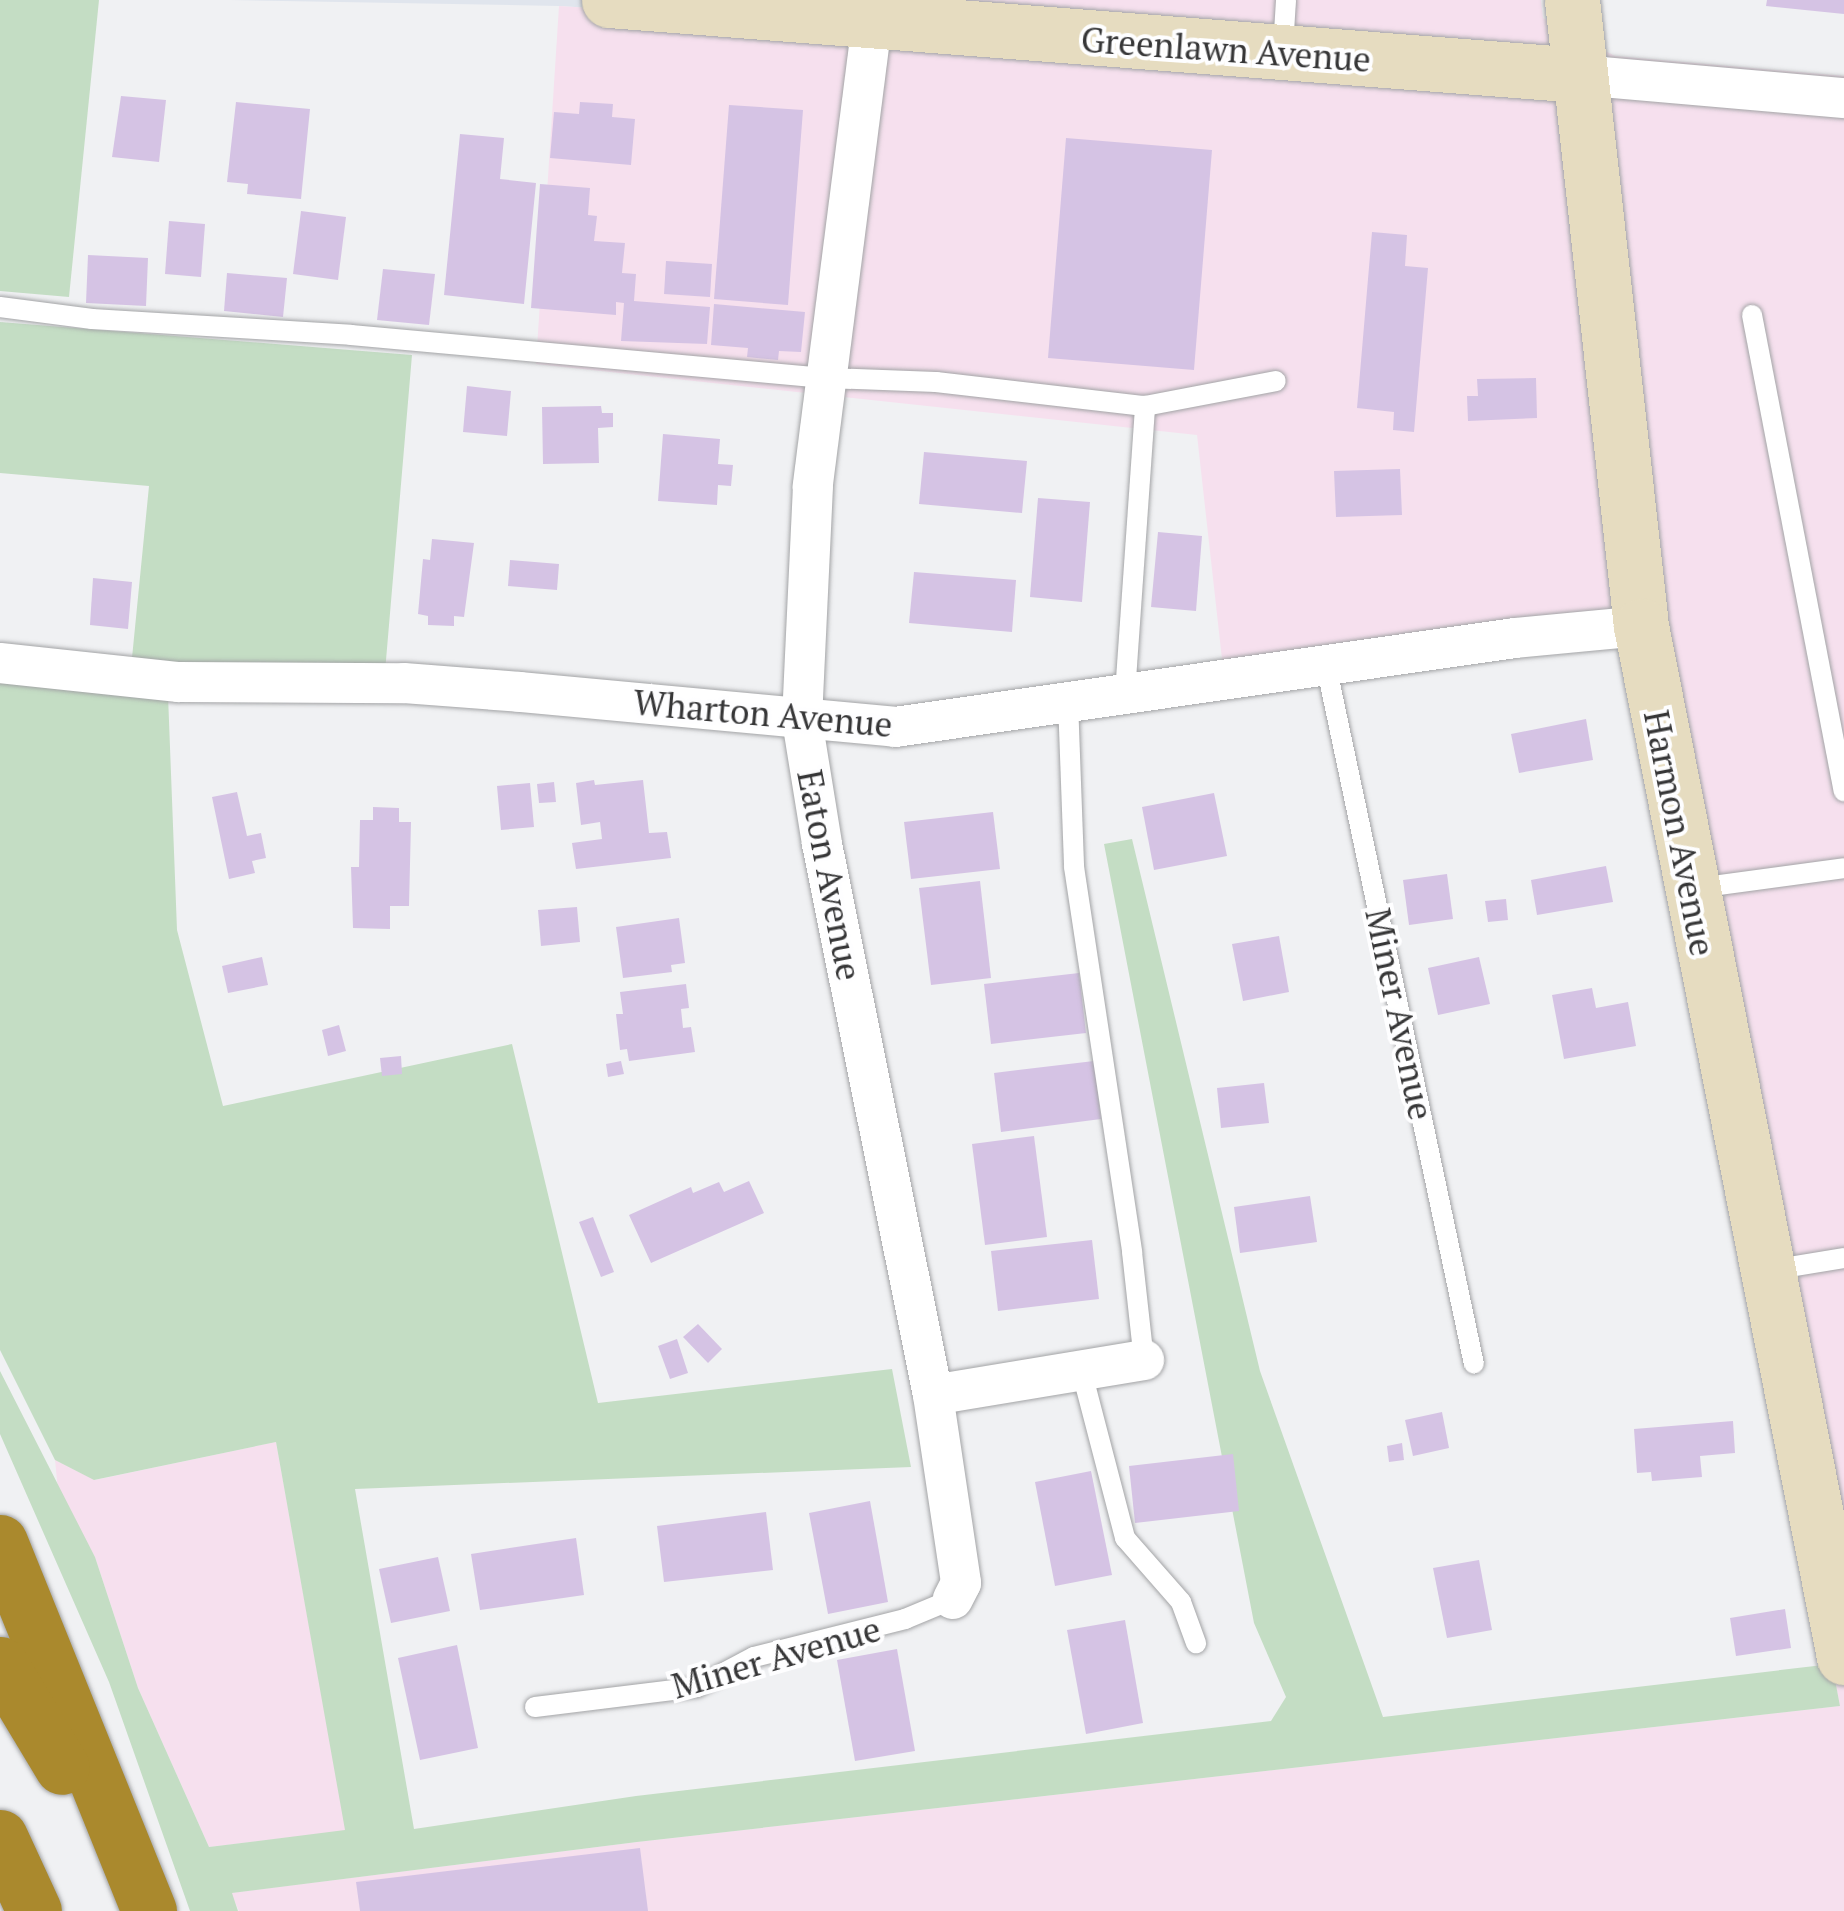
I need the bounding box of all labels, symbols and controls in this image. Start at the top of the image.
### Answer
street label: Greenlawn Avenue [1079,18,1373,80]
street label: Wharton Avenue [631,681,895,745]
street label: Harmon Avenue [1636,706,1724,960]
street label: Eaton Avenue [789,766,871,984]
street label: Miner Avenue [1357,904,1443,1124]
street label: Miner Avenue [666,1607,886,1707]

